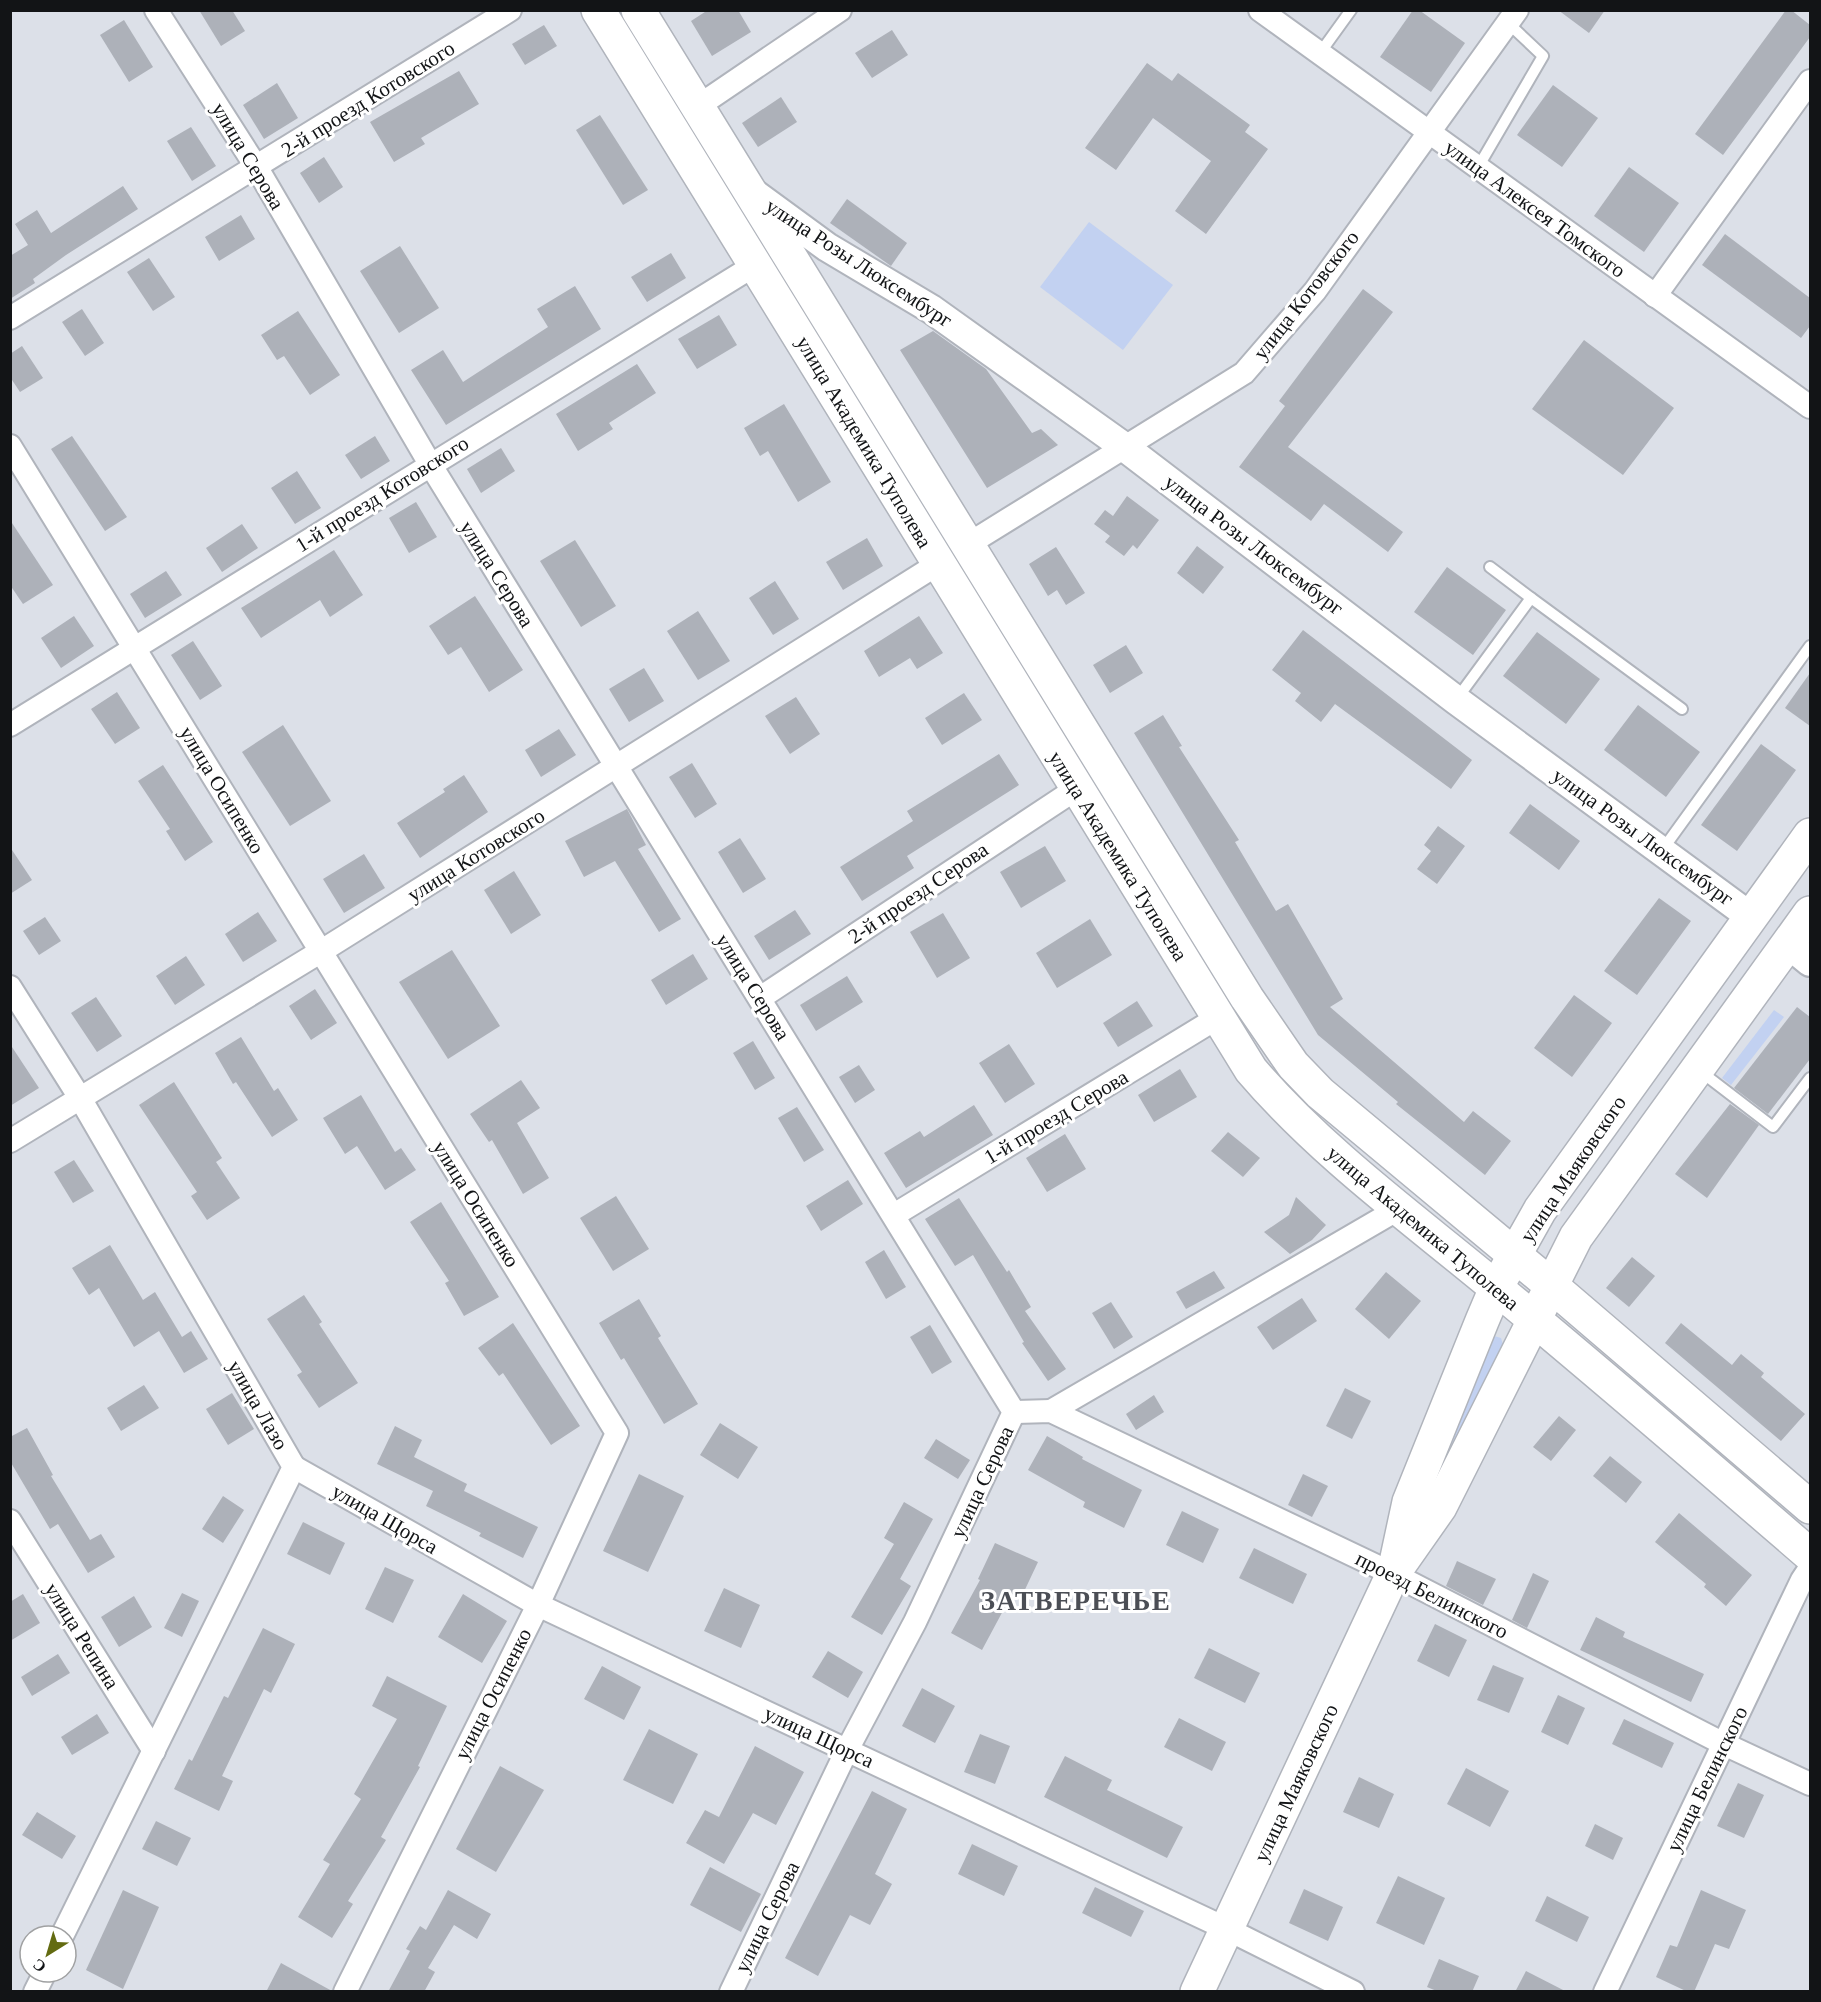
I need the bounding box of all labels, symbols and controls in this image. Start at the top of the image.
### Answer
street label: 2-й проезд Котовского [277,36,459,162]
street label: улица Серова [207,98,290,214]
street label: улица Алексея Томского [1440,135,1630,283]
street label: улица Розы Люксембург [761,194,957,333]
street label: улица Котовского [1248,226,1364,364]
street label: улица Академика Туполева [791,332,937,553]
street label: 1-й проезд Котовского [291,431,473,557]
street label: улица Розы Люксембург [1160,470,1348,620]
street label: улица Серова [455,516,540,632]
street label: улица Осипенко [175,722,269,858]
street label: улица Академика Туполева [1043,747,1193,966]
street label: улица Розы Люксембург [1548,763,1738,911]
street label: улица Котовского [403,803,549,907]
street label: 2-й проезд Серова [844,837,993,949]
street label: улица Серова [711,929,796,1045]
street label: 1-й проезд Серова [980,1064,1133,1169]
street label: улица Маяковского [1515,1091,1631,1247]
street label: улица Осипенко [428,1136,524,1272]
street label: улица Академика Туполева [1322,1141,1524,1316]
street label: улица Лазо [223,1356,293,1454]
street label: улица Серова [946,1422,1019,1542]
street label: улица Щорса [328,1479,443,1559]
street label: проезд Белинского [1352,1546,1512,1644]
street label: улица Репина [40,1578,125,1694]
district label: ЗАТВЕРЕЧЬЕ [981,1586,1171,1616]
street label: улица Осипенко [450,1624,536,1764]
street label: улица Маяковского [1249,1700,1343,1866]
street label: улица Щорса [760,1701,878,1773]
street label: улица Белинского [1661,1702,1753,1856]
street label: улица Серова [730,1857,805,1976]
north arrow [18,1924,78,1984]
text: С [30,1955,49,1976]

